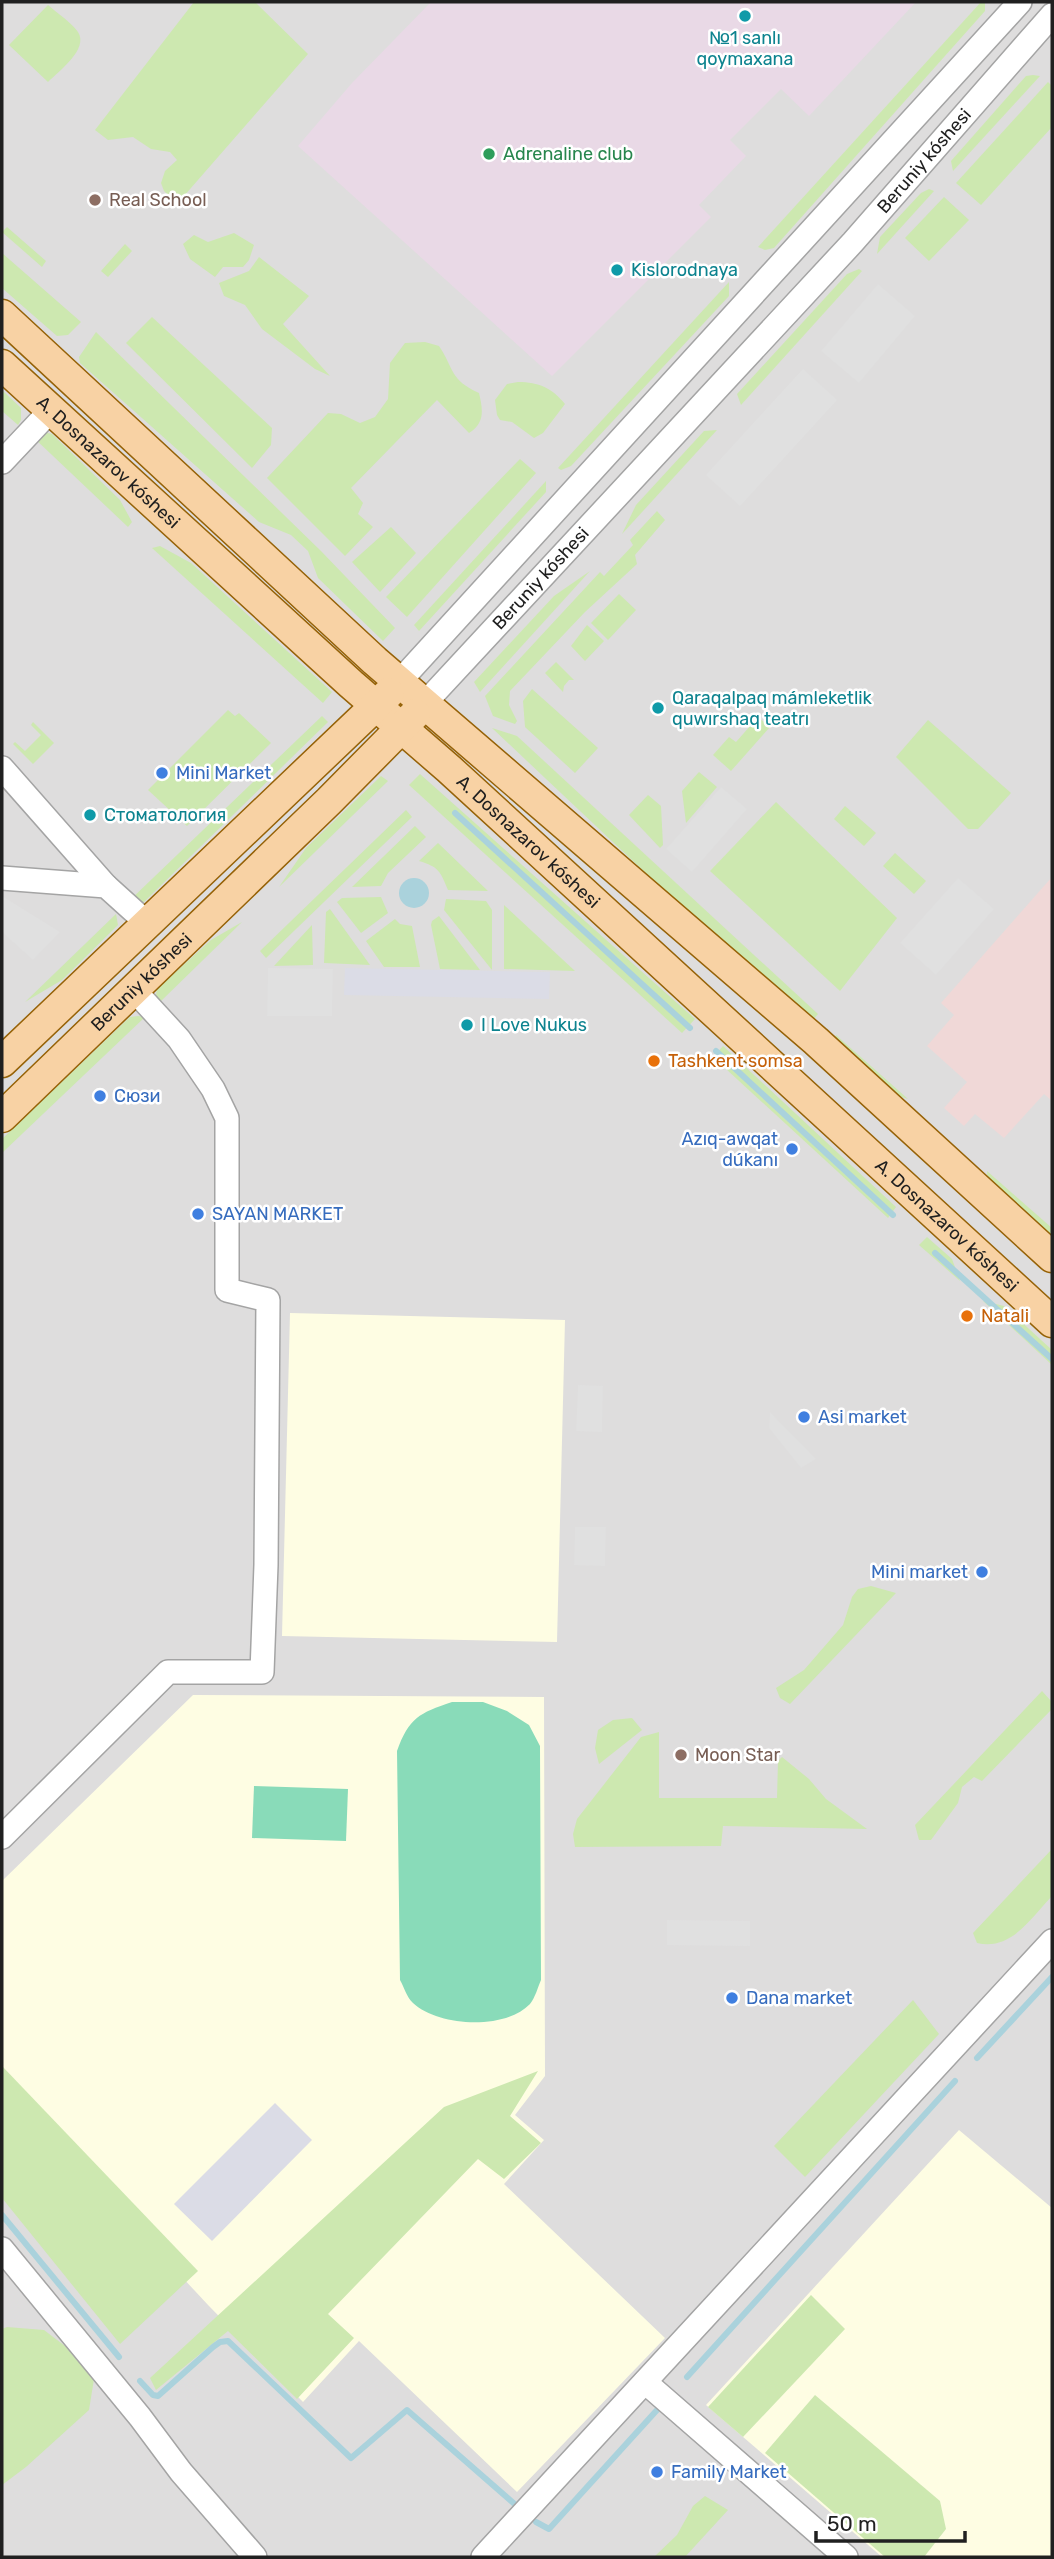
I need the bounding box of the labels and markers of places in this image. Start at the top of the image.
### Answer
marker: №1 sanlı qoymaxana [737,8,753,24]
place label: №1 sanlı qoymaxana [697,27,793,70]
place label: Adrenaline club [503,143,633,165]
marker: Adrenaline club [481,146,497,162]
place label: Real School [109,189,207,211]
marker: Real School [87,192,103,208]
place label: Kislorodnaya [631,259,738,281]
marker: Kislorodnaya [609,262,625,278]
place label: Qaraqalpaq mámleketlik quwırshaq teatrı [672,687,873,730]
marker: Qaraqalpaq mámleketlik quwırshaq teatrı [650,700,666,716]
place label: Mini Market [176,762,271,784]
marker: Mini Market [154,765,170,781]
place label: Стоматология [104,804,226,826]
marker: Стоматология [82,807,98,823]
place label: I Love Nukus [481,1014,587,1036]
marker: I Love Nukus [459,1017,475,1033]
place label: Tashkent somsa [668,1050,803,1072]
marker: Tashkent somsa [646,1053,662,1069]
place label: Сюзи [114,1085,161,1107]
marker: Сюзи [92,1088,108,1104]
place label: Azıq-awqat dúkanı [681,1128,778,1171]
marker: Azıq-awqat dúkanı [784,1141,800,1157]
place label: SAYAN MARKET [212,1203,343,1225]
marker: SAYAN MARKET [190,1206,206,1222]
place label: Natali [981,1305,1029,1327]
marker: Natali [959,1308,975,1324]
place label: Asi market [818,1406,907,1428]
marker: Asi market [796,1409,812,1425]
place label: Mini market [871,1561,968,1583]
marker: Mini market [974,1564,990,1580]
place label: Moon Star [695,1744,780,1766]
marker: Moon Star [673,1747,689,1763]
place label: Dana market [746,1987,852,2009]
marker: Dana market [724,1990,740,2006]
place label: Family Market [671,2461,787,2483]
marker: Family Market [649,2464,665,2480]

